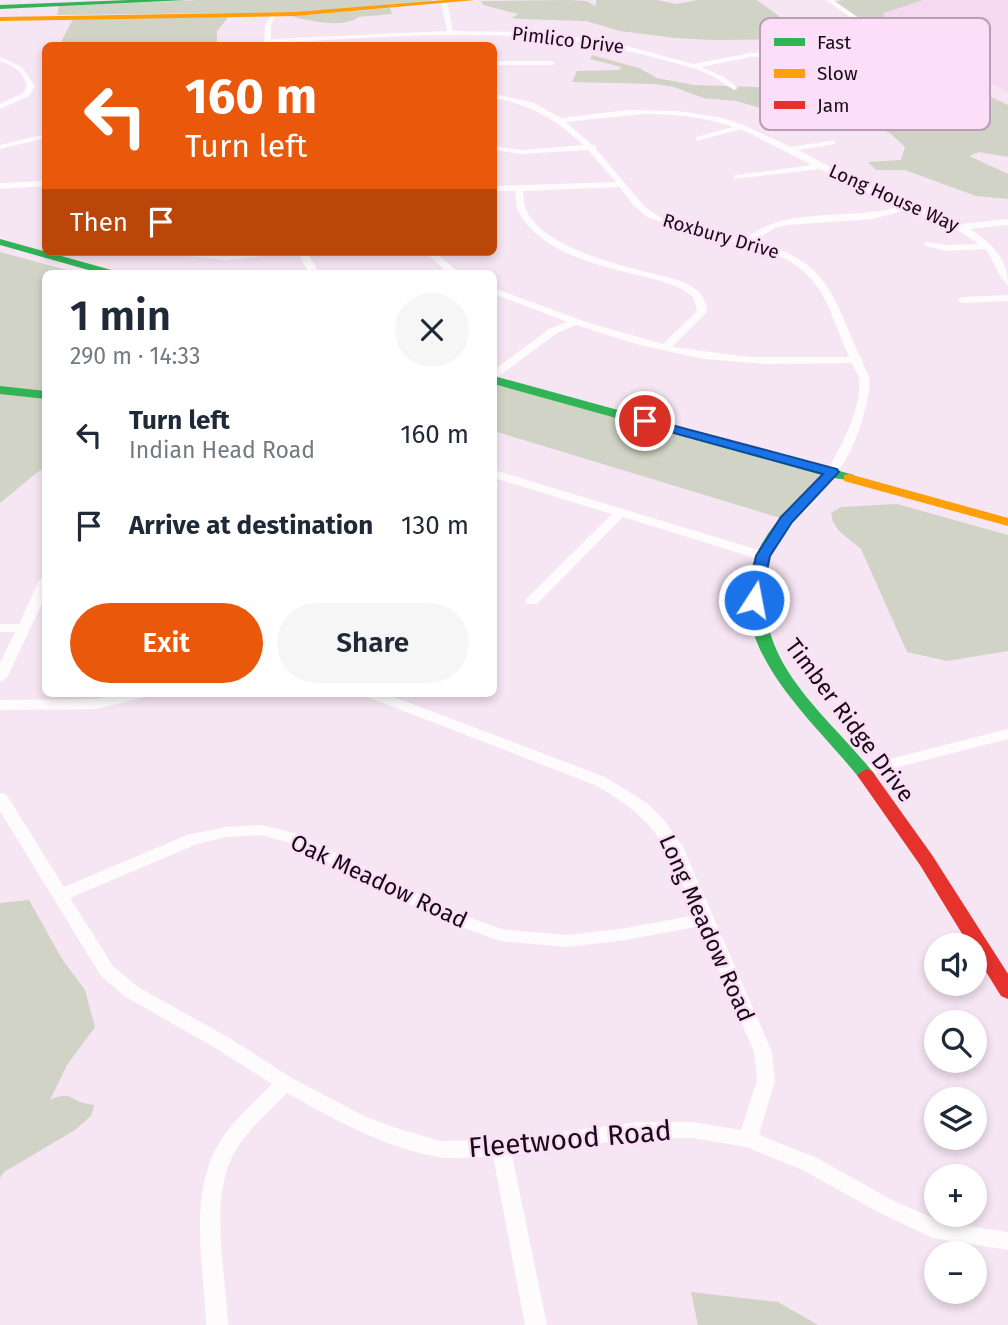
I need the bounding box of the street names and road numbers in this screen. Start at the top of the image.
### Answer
street label: Pimlico Drive [511,22,625,58]
street label: Long House Way [825,159,963,237]
street label: Roxbury Drive [660,208,782,264]
street label: Timber Ridge Drive [779,633,921,807]
street label: Oak Meadow Road [286,828,472,934]
street label: Long Meadow Road [653,830,761,1026]
street label: Fleetwood Road [467,1114,673,1164]

